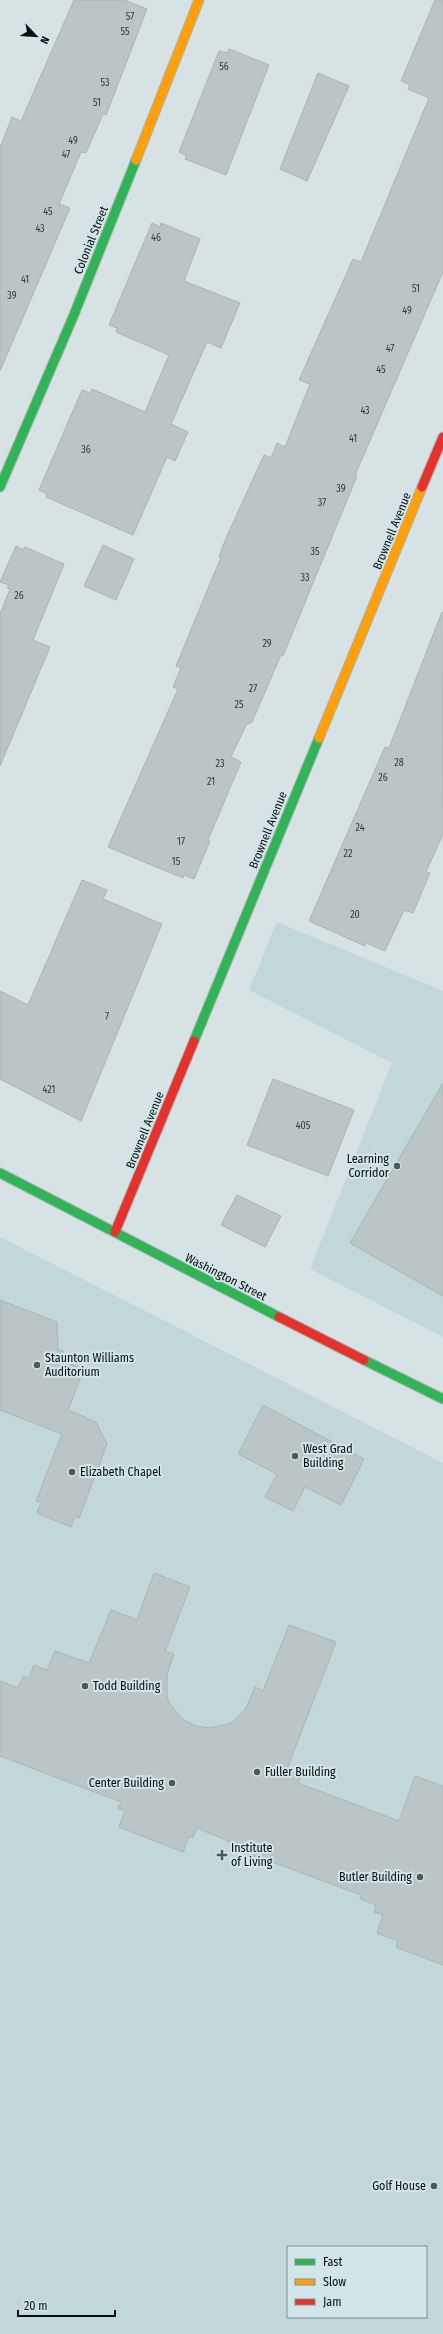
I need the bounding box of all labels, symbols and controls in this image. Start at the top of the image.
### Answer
house number: 57 [126,11,134,23]
north arrow [16,16,56,56]
house number: 55 [120,26,130,38]
text: N [37,34,52,46]
house number: 56 [219,61,229,73]
house number: 53 [100,77,110,89]
house number: 51 [93,97,101,109]
house number: 49 [68,135,78,147]
house number: 47 [62,149,70,161]
street label: Colonial Street [71,204,111,276]
house number: 45 [43,206,53,218]
house number: 43 [35,223,45,235]
house number: 46 [151,232,161,244]
house number: 41 [21,274,29,286]
house number: 51 [412,283,420,295]
house number: 39 [7,290,17,302]
house number: 49 [402,305,412,317]
house number: 47 [386,343,394,355]
house number: 45 [376,364,386,376]
house number: 43 [360,405,370,417]
house number: 41 [349,433,357,445]
house number: 36 [81,444,91,456]
house number: 39 [336,483,346,495]
street label: Brownell Avenue [370,490,414,572]
house number: 37 [318,497,326,509]
house number: 35 [310,546,320,558]
house number: 33 [300,572,310,584]
house number: 26 [14,590,24,602]
house number: 29 [262,638,272,650]
house number: 27 [249,683,257,695]
house number: 25 [235,699,244,711]
house number: 28 [394,757,404,769]
house number: 23 [216,758,225,770]
house number: 26 [378,772,388,784]
house number: 21 [207,776,215,788]
street label: Brownell Avenue [246,789,290,871]
house number: 24 [355,822,365,834]
house number: 17 [177,836,185,848]
house number: 22 [344,848,353,860]
house number: 15 [172,856,181,868]
house number: 20 [350,909,360,921]
house number: 7 [105,1011,109,1023]
house number: 421 [43,1084,55,1096]
street label: Brownell Avenue [123,1089,167,1171]
house number: 405 [296,1120,311,1132]
place label: Learning Corridor [347,1152,390,1180]
marker: Learning Corridor [392,1161,402,1171]
street label: Washington Street [183,1250,269,1304]
place label: Staunton Williams Auditorium [45,1351,134,1379]
marker: Staunton Williams Auditorium [32,1360,42,1370]
place label: West Grad Building [303,1442,353,1470]
marker: West Grad Building [290,1451,300,1461]
place label: Elizabeth Chapel [80,1465,161,1479]
marker: Elizabeth Chapel [67,1467,77,1477]
place label: Todd Building [93,1679,161,1693]
marker: Todd Building [80,1681,90,1691]
place label: Fuller Building [265,1765,336,1779]
marker: Fuller Building [252,1767,262,1777]
place label: Center Building [89,1776,164,1790]
marker: Center Building [167,1778,177,1788]
place label: Institute of Living [231,1841,273,1869]
marker: Institute of Living [216,1849,228,1861]
place label: Butler Building [339,1870,412,1884]
marker: Butler Building [415,1872,425,1882]
place label: Golf House [372,2179,426,2193]
marker: Golf House [429,2181,439,2191]
legend [287,2246,427,2318]
text: Fast [323,2255,342,2269]
text: Slow [323,2275,346,2289]
scale bar [18,2292,115,2318]
text: Jam [323,2295,341,2309]
text: 20 m [24,2299,48,2313]

